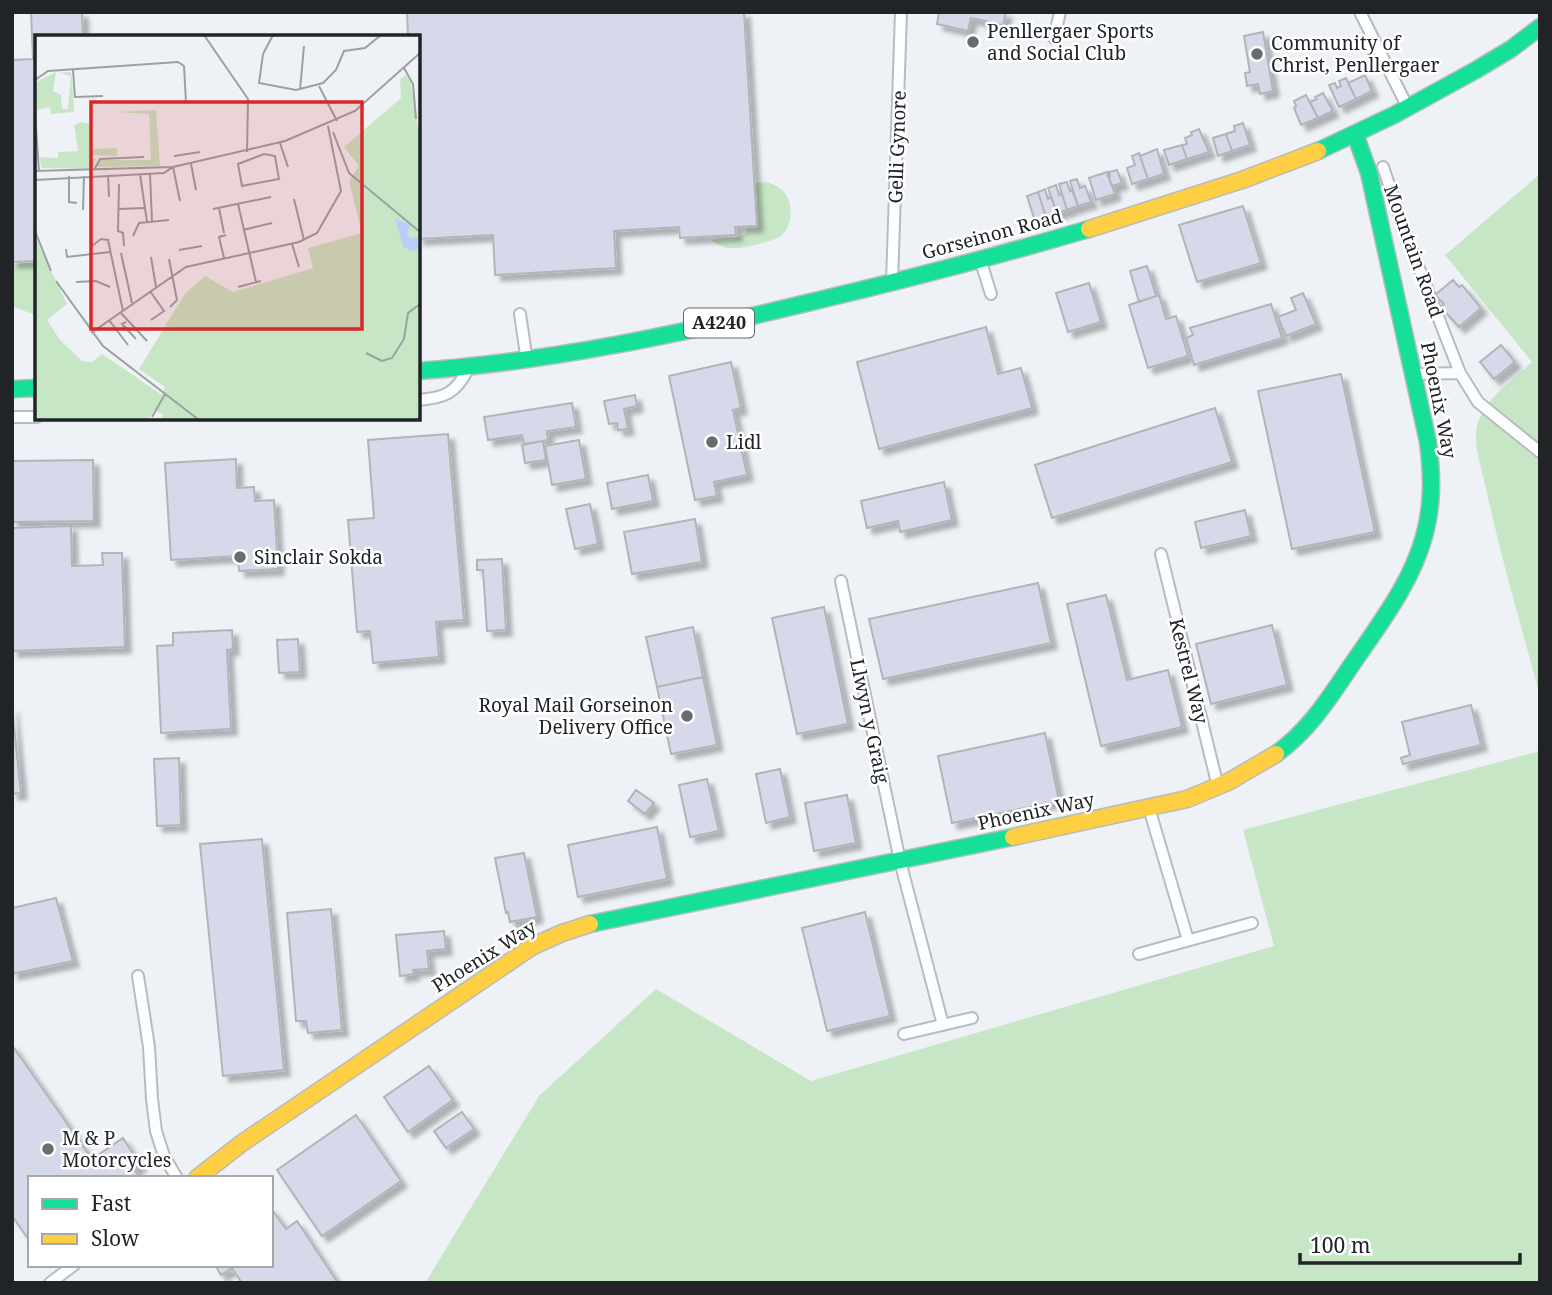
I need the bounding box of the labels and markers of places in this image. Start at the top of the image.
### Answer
place label: Penllergaer Sports and Social Club [987,18,1154,66]
place label: Community of Christ, Penllergaer [1271,30,1440,78]
marker: Penllergaer Sports and Social Club [965,34,981,50]
marker: Community of Christ, Penllergaer [1249,46,1265,62]
place label: Lidl [726,429,762,455]
marker: Lidl [704,434,720,450]
place label: Sinclair Sokda [254,544,383,570]
marker: Sinclair Sokda [232,549,248,565]
place label: Royal Mail Gorseinon Delivery Office [478,692,673,740]
marker: Royal Mail Gorseinon Delivery Office [679,708,695,724]
place label: M & P Motorcycles [62,1125,171,1173]
marker: M & P Motorcycles [40,1141,56,1157]

